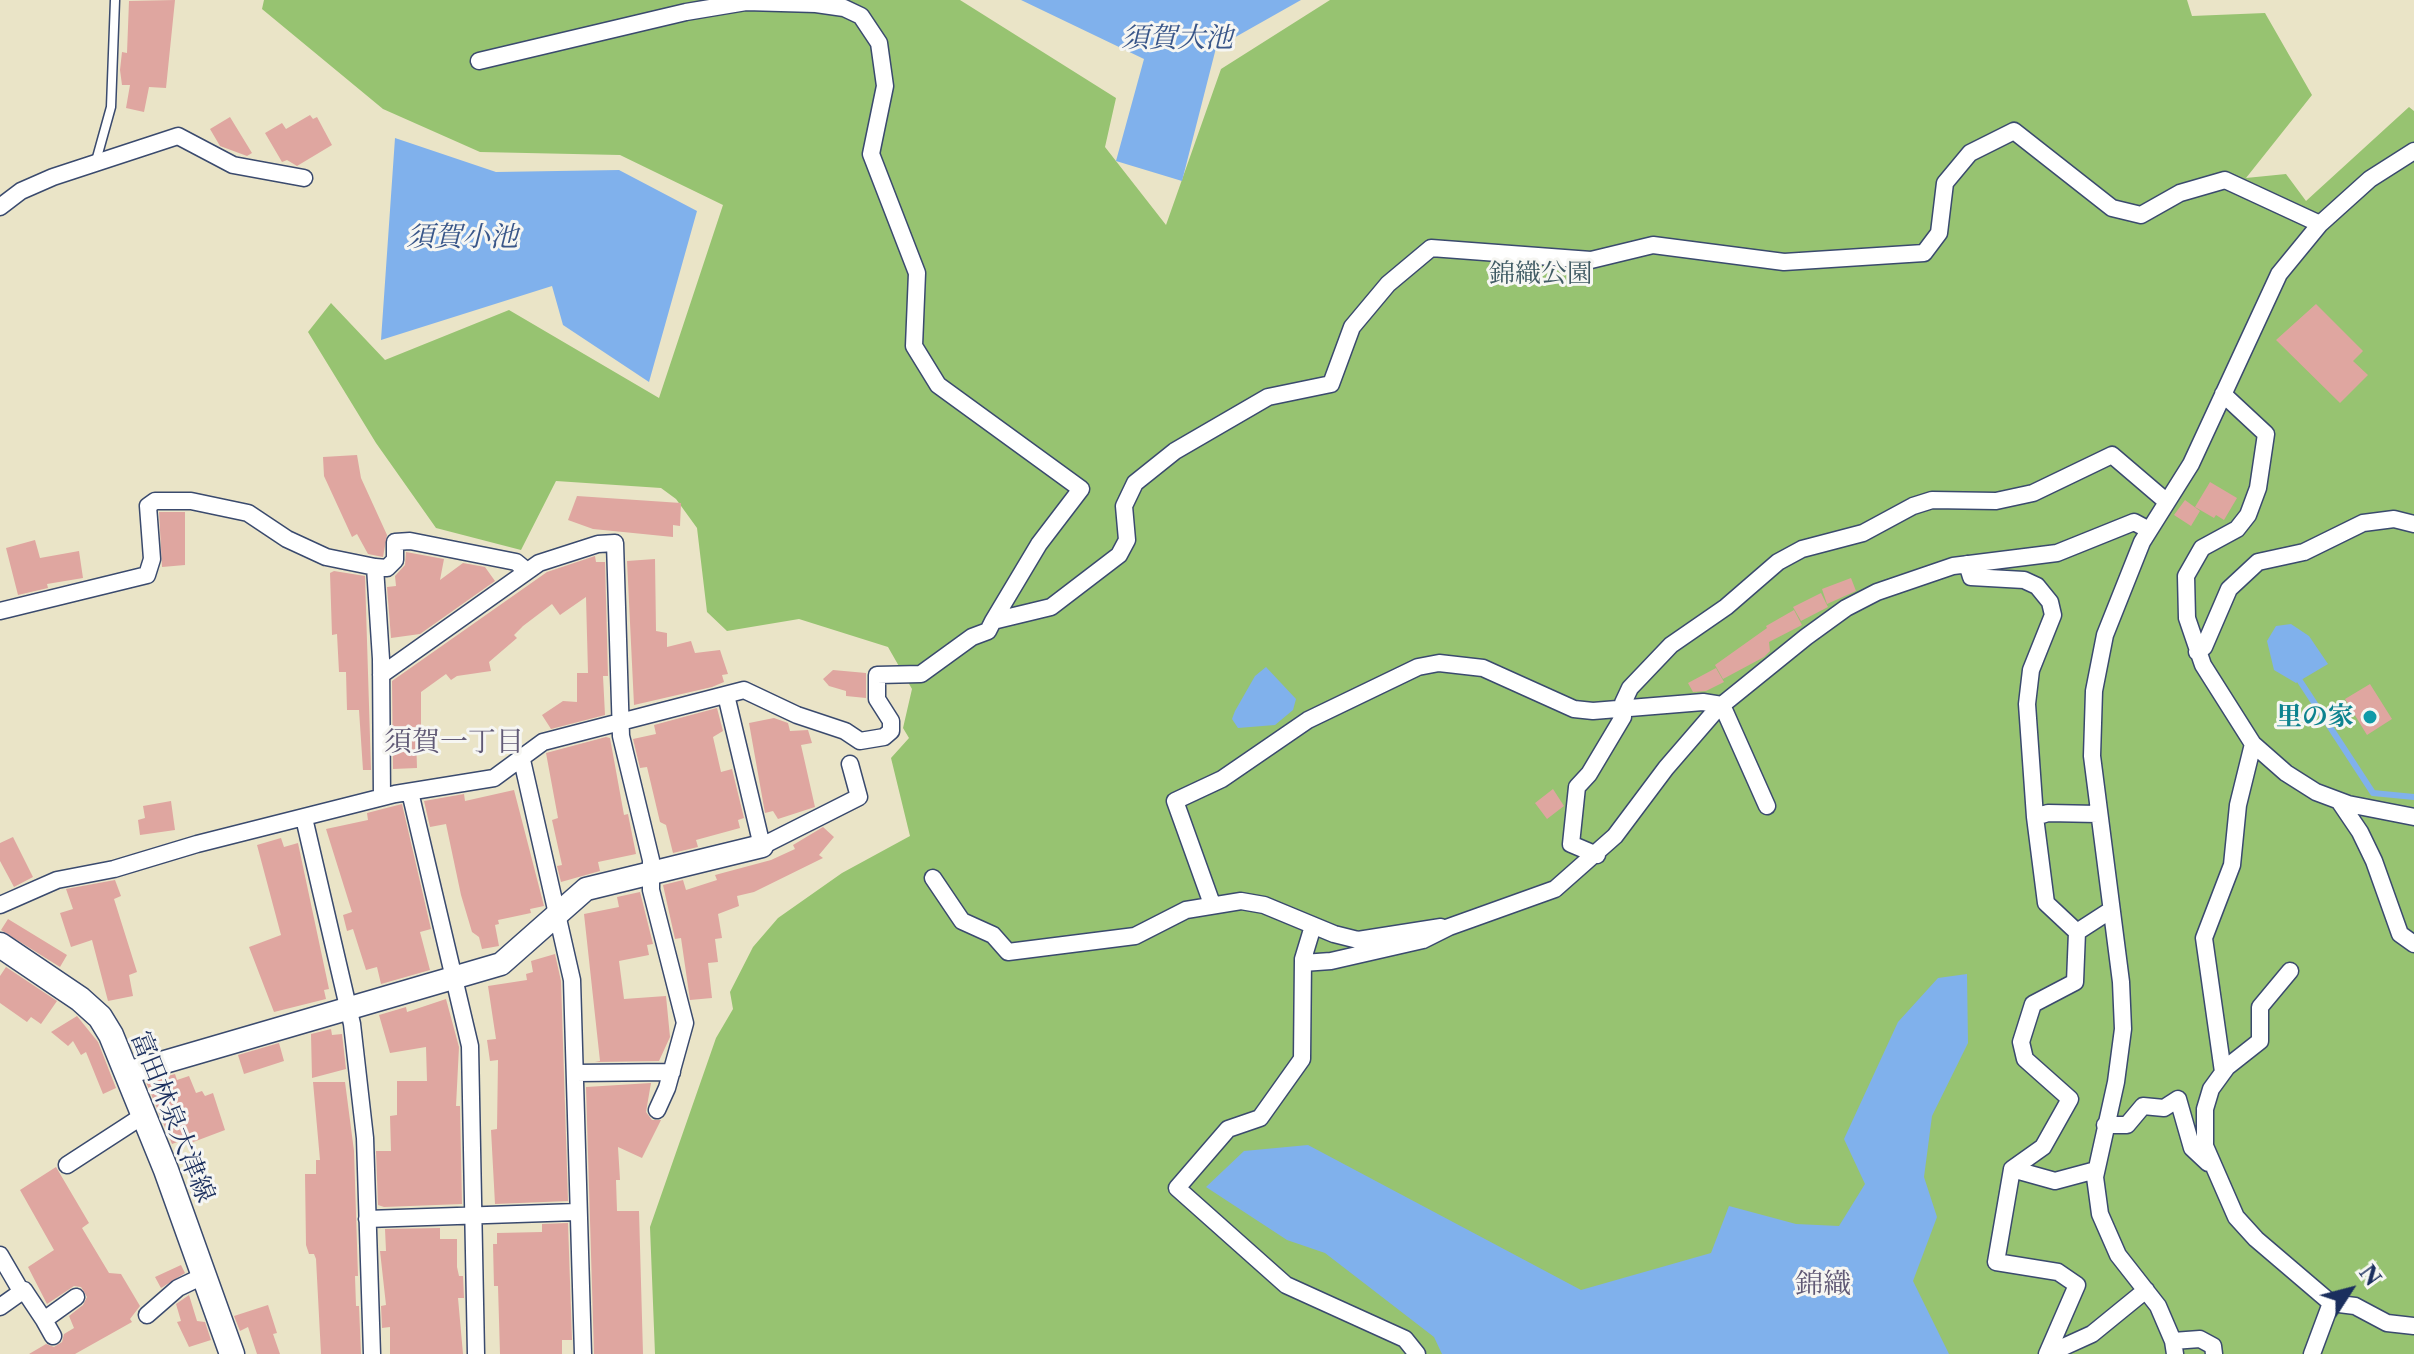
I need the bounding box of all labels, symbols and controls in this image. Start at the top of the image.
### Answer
water label: 須賀大池 [1121,22,1233,56]
water label: 須賀小池 [406,221,518,255]
park label: 錦織公園 [1489,258,1593,290]
place label: 里の家 [2276,701,2354,733]
marker: 里の家 [2361,708,2379,726]
district label: 須賀一丁目 [384,726,524,760]
street label: 富田林泉大津線 [123,1027,221,1207]
north arrow [2310,1250,2390,1330]
text: N [2353,1260,2386,1291]
district label: 錦織 [1795,1268,1851,1302]

